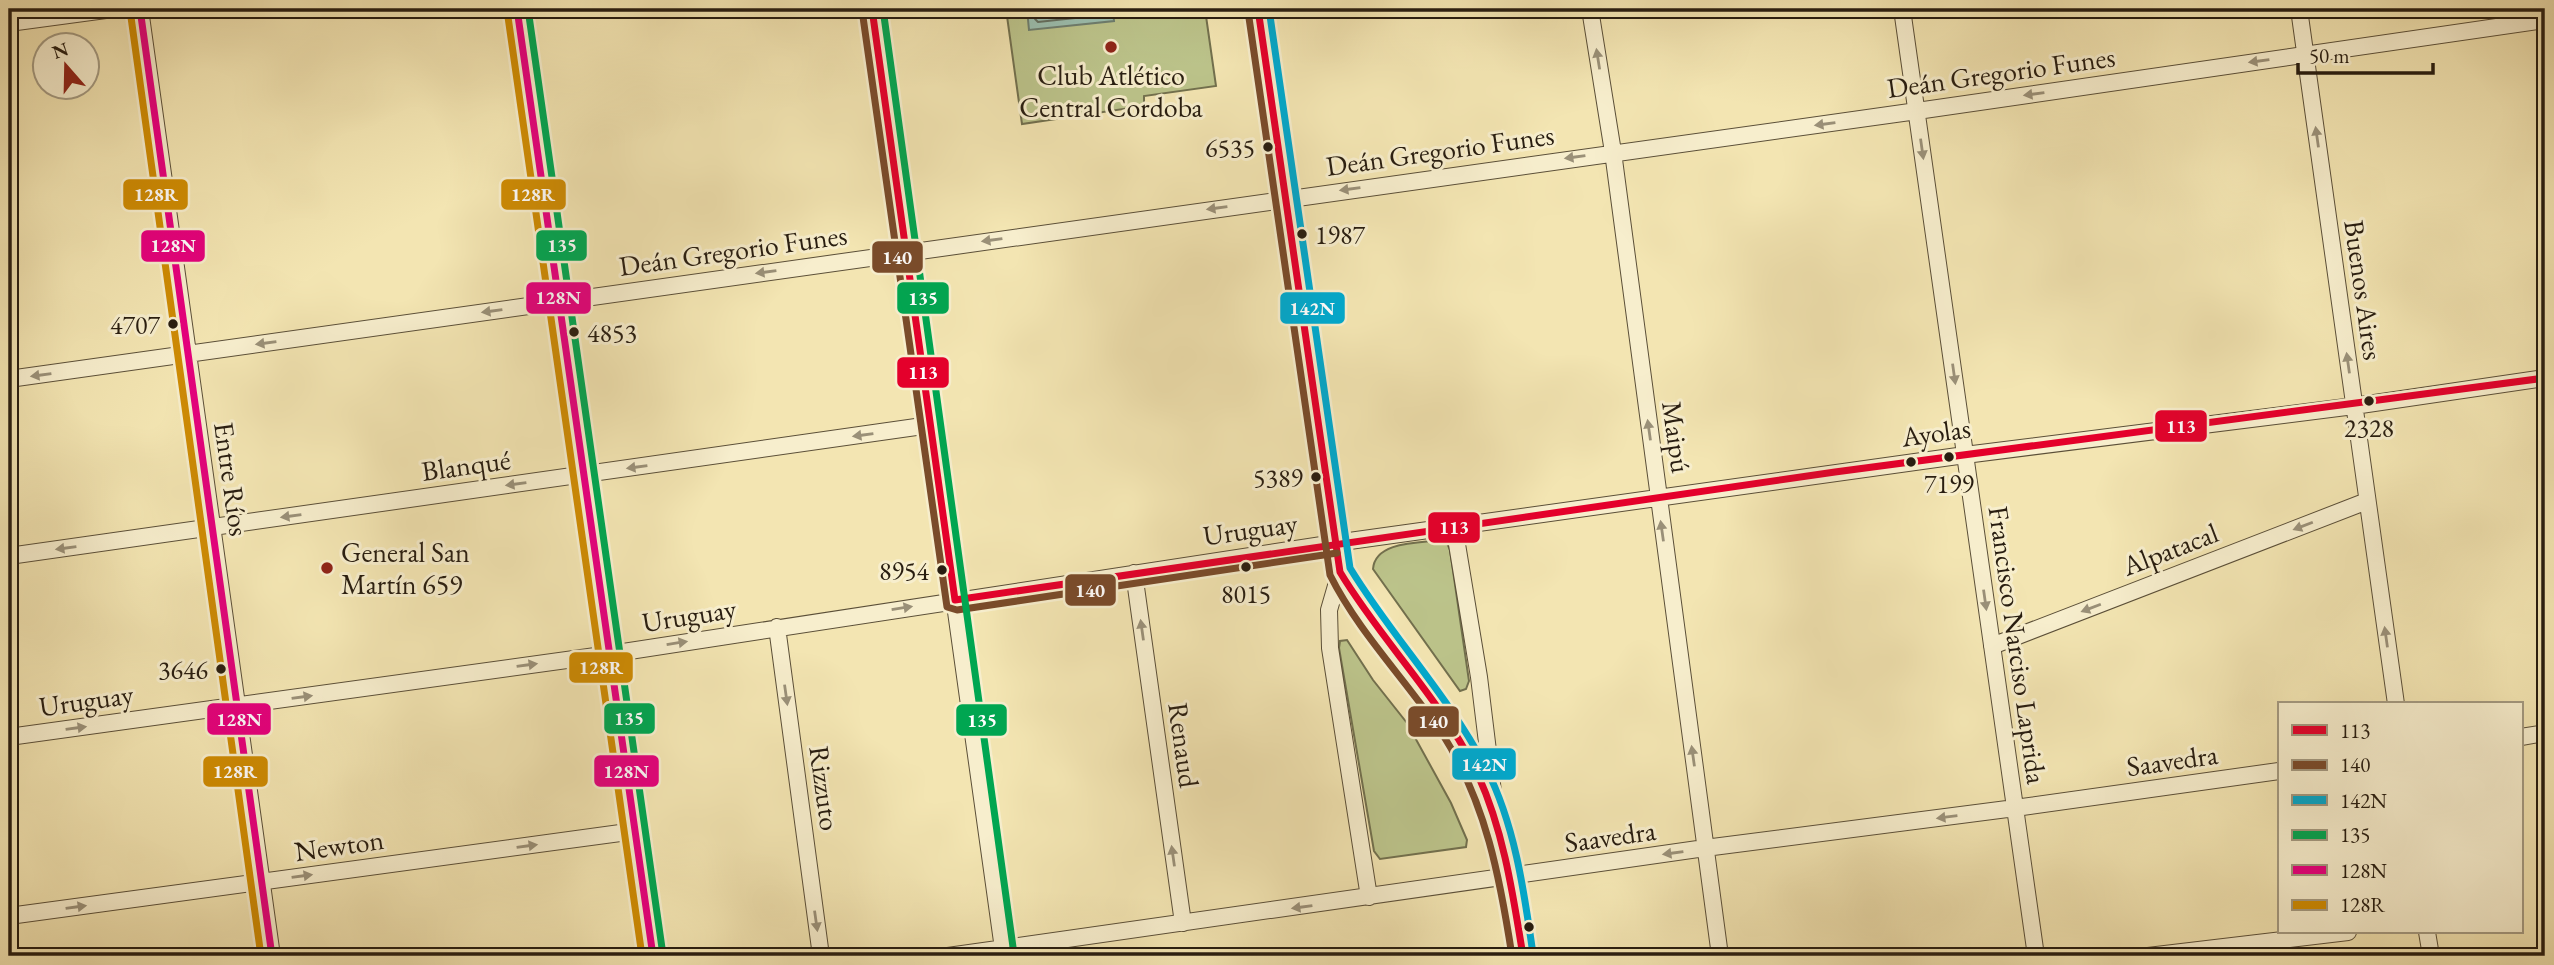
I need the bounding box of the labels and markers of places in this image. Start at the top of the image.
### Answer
marker: Club Atlético Central Cordoba [1103,39,1119,55]
place label: Club Atlético Central Cordoba [1019,57,1204,125]
place label: 6535 [1205,131,1255,165]
marker: 6535 [1261,140,1275,154]
place label: 1987 [1315,218,1365,252]
marker: 1987 [1295,227,1309,241]
place label: 4707 [110,308,161,342]
place label: 4853 [587,316,637,350]
marker: 4707 [166,317,180,331]
marker: 4853 [567,325,581,339]
marker: 2328 [2362,394,2376,408]
place label: 2328 [2344,411,2394,445]
marker: 7199 [1942,450,1956,464]
unlabelled marker [1904,455,1918,469]
place label: 5389 [1253,461,1304,495]
place label: 7199 [1924,467,1974,501]
marker: 5389 [1309,470,1323,484]
place label: General San Martín 659 [341,534,470,602]
place label: 8954 [879,554,930,588]
marker: General San Martín 659 [319,560,335,576]
marker: 8015 [1239,560,1253,574]
marker: 8954 [935,563,949,577]
place label: 8015 [1221,577,1271,611]
place label: 3646 [158,653,208,687]
marker: 3646 [214,662,228,676]
unlabelled marker [1522,920,1536,934]

